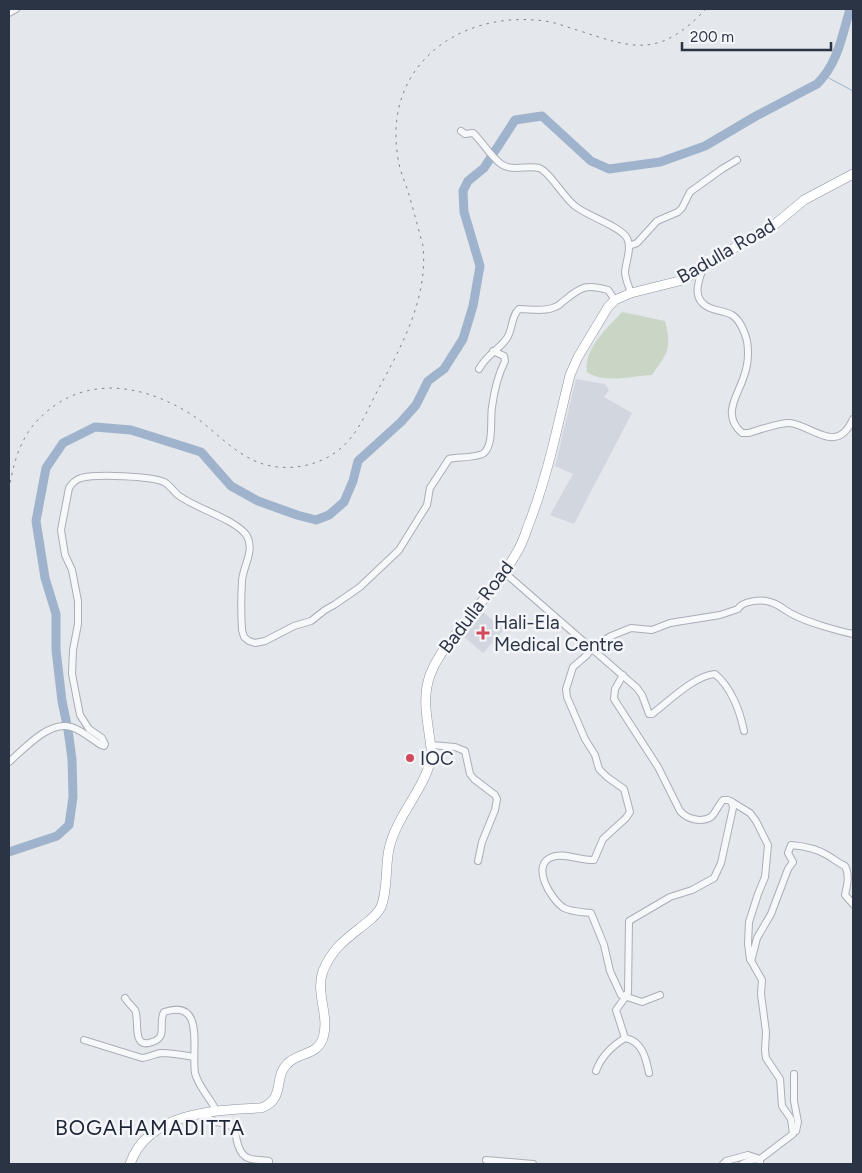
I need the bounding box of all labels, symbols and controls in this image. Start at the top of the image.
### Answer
scale bar [682,20,831,52]
text: 200 m [690,28,734,46]
street label: Badulla Road [673,214,779,288]
street label: Badulla Road [434,556,518,658]
place label: Hali-Ela Medical Centre [494,611,624,656]
marker: Hali-Ela Medical Centre [476,626,490,640]
place label: IOC [420,747,454,770]
marker: IOC [404,752,416,764]
district label: BOGAHAMADITTA [55,1115,245,1140]

